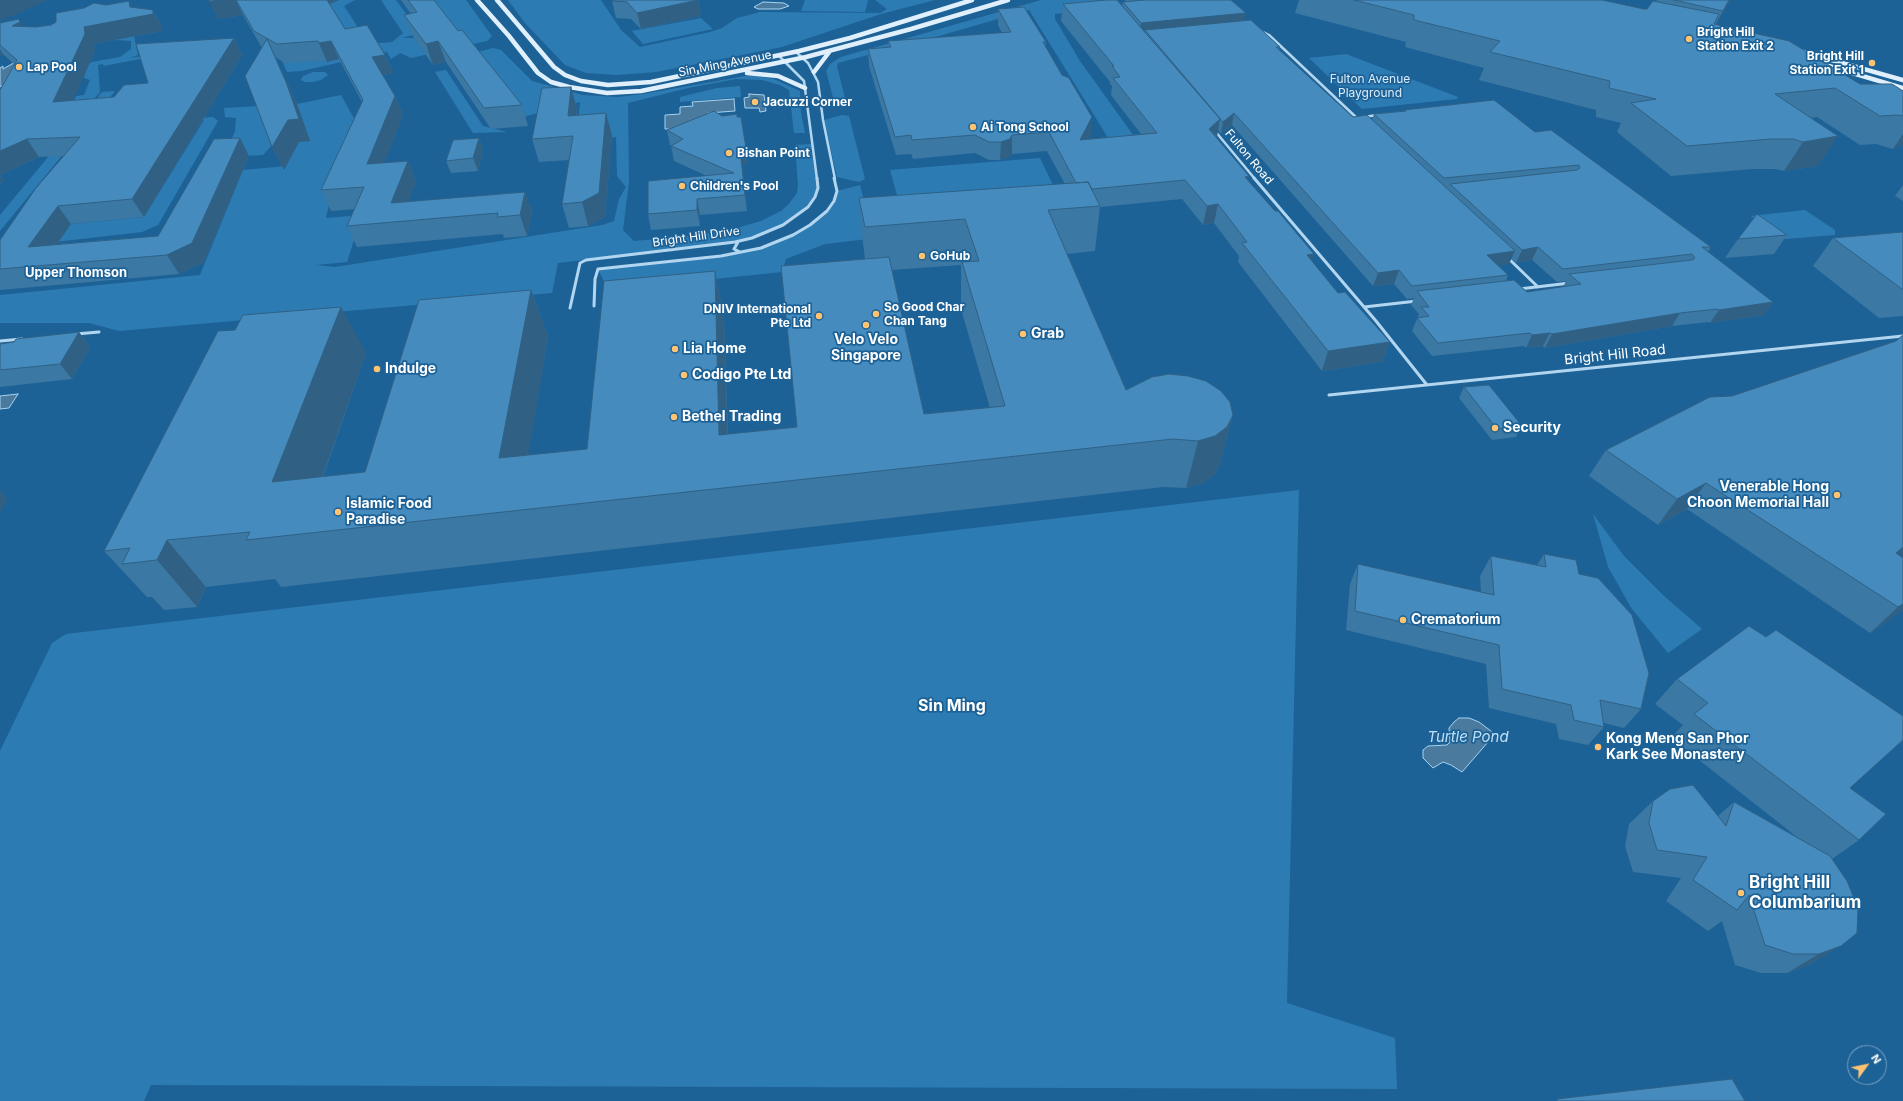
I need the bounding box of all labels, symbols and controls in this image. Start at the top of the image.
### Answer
place label: Bright Hill Station Exit 2 [1697,25,1774,53]
marker: Bright Hill Station Exit 2 [1684,34,1694,44]
street label: Sin Ming Avenue [677,48,773,80]
place label: Bright Hill Station Exit 1 [1789,49,1864,77]
marker: Bright Hill Station Exit 1 [1867,58,1877,68]
place label: Lap Pool [27,60,77,74]
marker: Lap Pool [14,62,24,72]
park label: Fulton Avenue Playground [1330,72,1410,100]
place label: Jacuzzi Corner [763,95,852,109]
marker: Jacuzzi Corner [750,97,760,107]
place label: Ai Tong School [981,120,1069,134]
marker: Ai Tong School [968,122,978,132]
street label: Fulton Road [1222,127,1276,187]
place label: Bishan Point [737,146,810,160]
marker: Bishan Point [724,148,734,158]
place label: Children's Pool [690,179,779,193]
marker: Children's Pool [677,181,687,191]
street label: Bright Hill Drive [651,224,741,250]
place label: GoHub [930,249,970,263]
marker: GoHub [917,251,927,261]
district label: Upper Thomson [25,265,127,281]
place label: So Good Char Chan Tang [884,300,964,328]
place label: DNIV International Pte Ltd [704,302,811,330]
marker: So Good Char Chan Tang [871,309,881,319]
marker: DNIV International Pte Ltd [814,311,824,321]
marker: Velo Velo Singapore [861,320,871,330]
place label: Grab [1031,326,1064,342]
marker: Grab [1018,329,1028,339]
place label: Velo Velo Singapore [831,332,901,364]
place label: Lia Home [683,341,746,357]
street label: Bright Hill Road [1564,341,1666,369]
marker: Lia Home [670,344,680,354]
place label: Indulge [385,361,436,377]
marker: Indulge [372,364,382,374]
place label: Codigo Pte Ltd [692,367,791,383]
marker: Codigo Pte Ltd [679,370,689,380]
place label: Bethel Trading [682,409,781,425]
marker: Bethel Trading [669,412,679,422]
place label: Security [1503,420,1561,436]
marker: Security [1490,423,1500,433]
place label: Venerable Hong Choon Memorial Hall [1687,479,1829,512]
marker: Venerable Hong Choon Memorial Hall [1832,490,1842,500]
place label: Islamic Food Paradise [346,496,432,528]
marker: Islamic Food Paradise [333,507,343,517]
place label: Crematorium [1411,612,1501,628]
marker: Crematorium [1398,615,1408,625]
district label: Sin Ming [918,696,986,716]
water label: Turtle Pond [1427,728,1509,746]
place label: Kong Meng San Phor Kark See Monastery [1606,731,1749,764]
marker: Kong Meng San Phor Kark See Monastery [1593,742,1603,752]
place label: Bright Hill Columbarium [1749,873,1861,913]
marker: Bright Hill Columbarium [1736,888,1746,898]
north arrow [1847,1045,1887,1085]
text: N [1868,1052,1884,1066]

